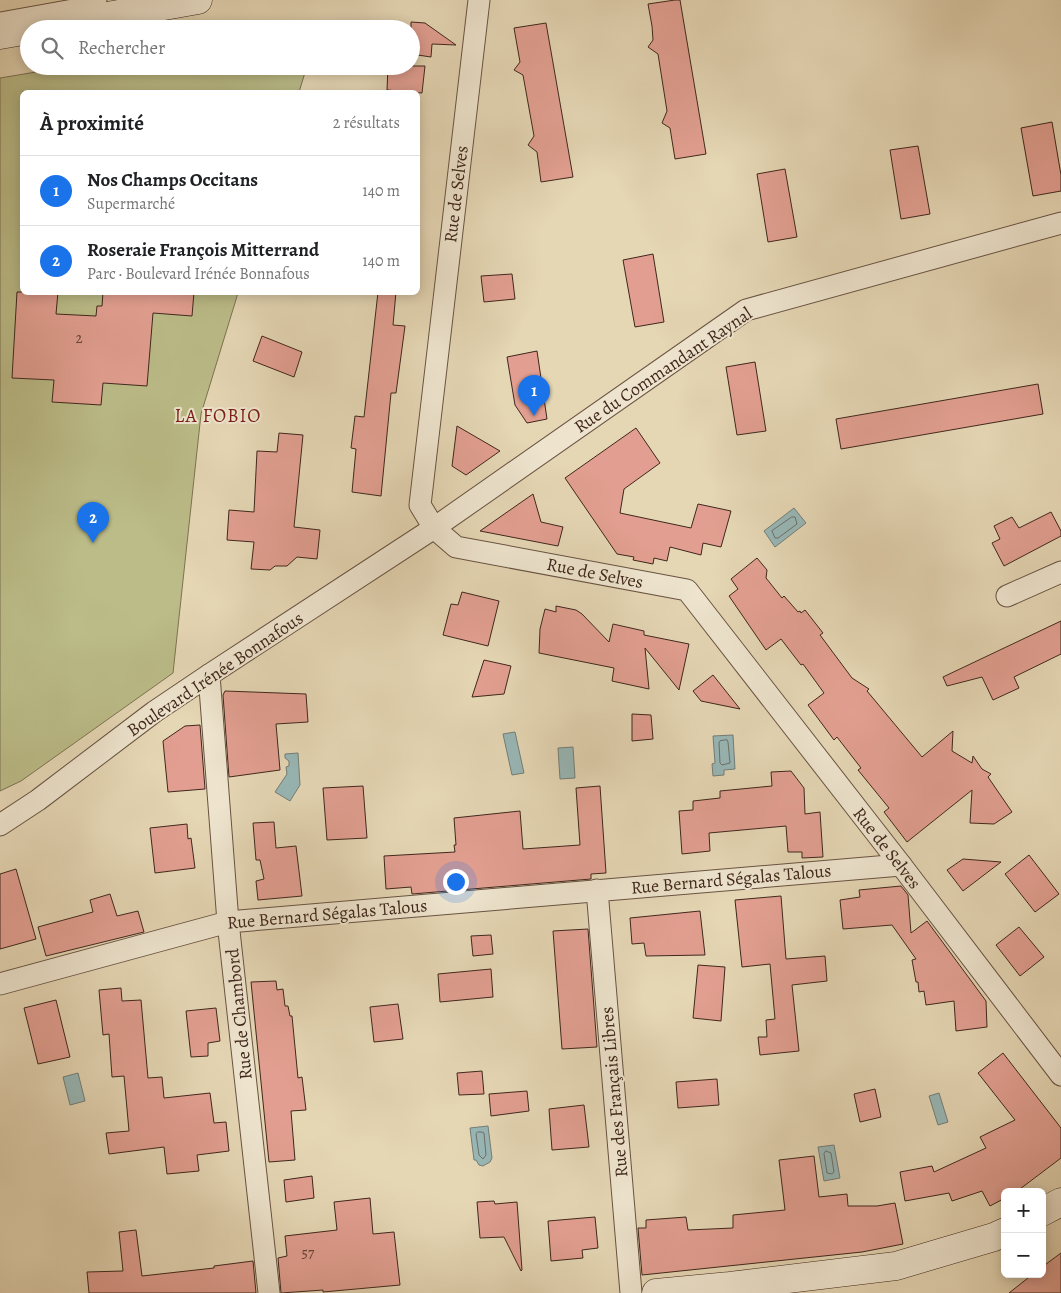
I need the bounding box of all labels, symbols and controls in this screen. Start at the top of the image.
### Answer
search box [20,20,420,75]
icon: search [38,34,66,62]
text: Rechercher [78,35,165,61]
text: À proximité [40,109,144,137]
text: 2 résultats [333,112,400,134]
street label: Rue de Selves [438,144,474,244]
text: Nos Champs Occitans [87,167,258,193]
text: 1 [53,180,59,202]
text: 140 m [362,180,400,202]
text: Supermarché [87,193,175,215]
text: Roseraie François Mitterrand [87,237,319,263]
text: 2 [52,250,60,272]
text: 140 m [362,250,400,272]
text: Parc · Boulevard Irénée Bonnafous [87,263,310,285]
street label: Rue du Commandant Raynal [569,301,757,439]
house number: 2 [75,328,83,348]
pin: 1 [518,375,550,416]
district label: LA FOBIO [174,403,262,429]
pin: 2 [77,502,109,543]
street label: Rue de Selves [545,552,645,594]
street label: Boulevard Irénée Bonnafous [122,606,308,742]
street label: Rue de Selves [847,802,927,894]
street label: Rue Bernard Ségalas Talous [630,858,832,900]
your location [443,869,469,895]
street label: Rue Bernard Ségalas Talous [226,893,428,935]
street label: Rue de Chambord [220,947,258,1081]
street label: Rue des Français Libres [595,1006,633,1178]
map controls [1001,1188,1046,1278]
button: + [1001,1188,1046,1233]
button: − [1001,1233,1046,1278]
house number: 57 [302,1243,315,1263]

